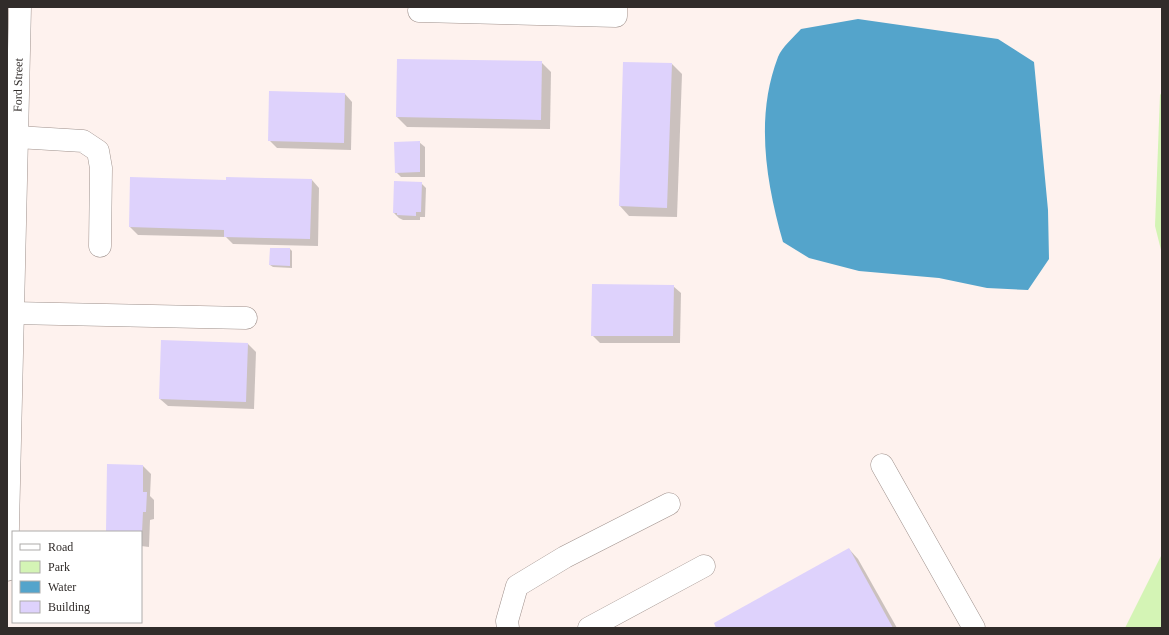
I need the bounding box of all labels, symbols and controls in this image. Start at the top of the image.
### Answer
street label: Ford Street [11,57,25,112]
legend [12,531,142,623]
text: Road [48,540,73,554]
text: Park [48,560,70,574]
text: Water [48,580,76,594]
text: Building [48,600,90,614]

